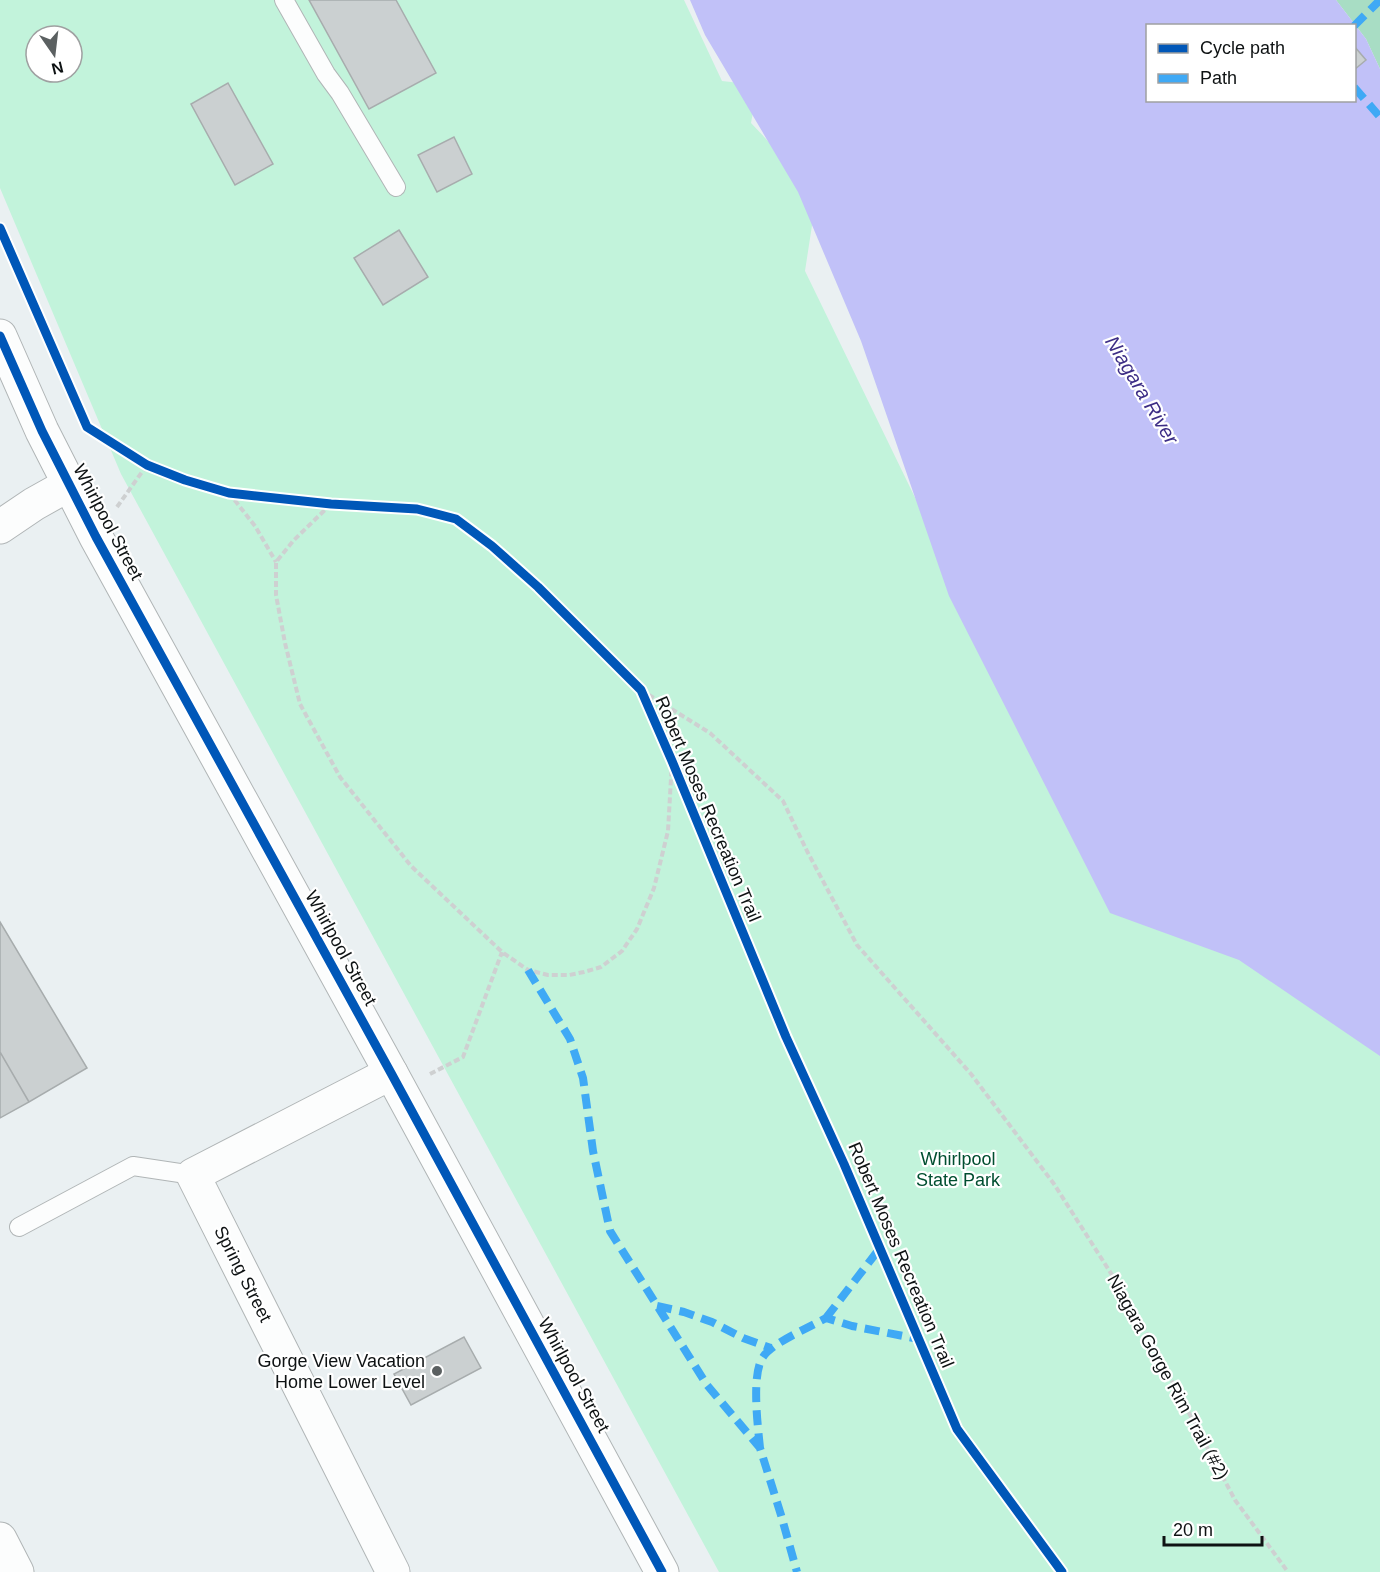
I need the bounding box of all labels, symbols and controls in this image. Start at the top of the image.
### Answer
north arrow [24,24,84,84]
legend [1146,24,1356,102]
text: Cycle path [1200,38,1285,58]
text: N [50,58,65,78]
text: Path [1200,68,1237,88]
water label: Niagara River [1101,332,1184,449]
street label: Whirlpool Street [69,461,147,583]
street label: Robert Moses Recreation Trail [651,693,765,925]
street label: Whirlpool Street [301,887,381,1009]
street label: Robert Moses Recreation Trail [844,1139,958,1371]
park label: Whirlpool State Park [916,1149,1001,1190]
street label: Spring Street [210,1223,276,1325]
street label: Niagara Gorge Rim Trail (#2) [1103,1271,1233,1483]
street label: Whirlpool Street [534,1314,614,1436]
place label: Gorge View Vacation Home Lower Level [258,1351,425,1392]
marker: Gorge View Vacation Home Lower Level [430,1364,444,1378]
scale bar [1164,1509,1262,1547]
text: 20 m [1173,1520,1213,1540]

